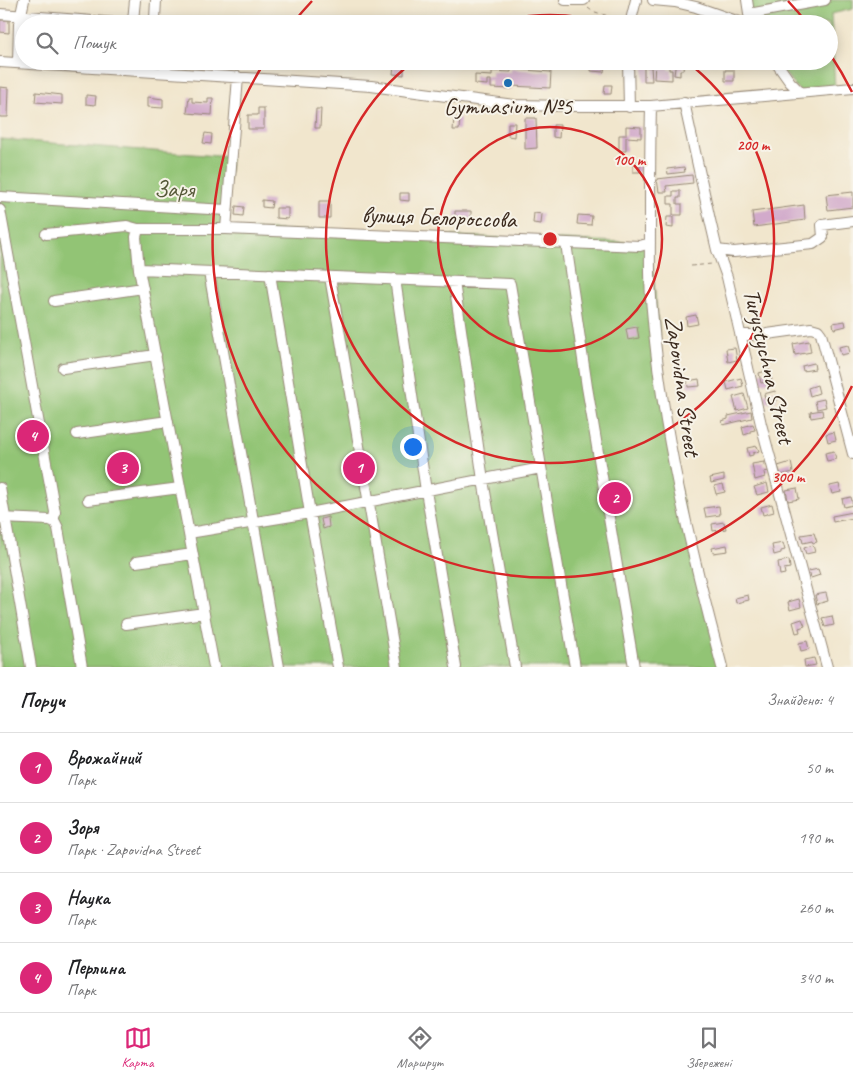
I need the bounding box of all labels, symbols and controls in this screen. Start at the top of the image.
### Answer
search box [15,15,838,70]
icon: search [33,29,61,57]
text: Пошук [73,31,115,55]
marker: Gymnasium №5 [502,77,514,89]
place label: Gymnasium №5 [444,91,573,121]
text: 200 m [737,136,771,155]
text: 100 m [613,151,647,170]
park label: Заря [154,174,196,204]
street label: вулиця Бєлороссова [361,199,518,235]
centre of rings [541,230,559,248]
street label: Turystychna Street [737,286,802,448]
street label: Zapovidna Street [658,314,708,460]
pin: 4 [17,417,49,455]
your location [400,434,426,460]
pin: 3 [107,449,139,487]
pin: 1 [343,449,375,487]
text: 300 m [772,468,806,487]
pin: 2 [599,479,631,517]
text: Поруч [20,687,65,713]
text: Знайдено: 4 [767,690,833,710]
text: Врожайний [67,746,141,770]
text: 1 [32,758,40,778]
text: 50 m [806,758,833,778]
text: Парк [67,770,96,790]
text: Зоря [67,816,99,840]
text: 2 [32,828,40,848]
text: 190 m [799,828,833,848]
text: Парк · Zapovidna Street [67,840,200,860]
text: Наука [67,886,110,910]
text: 3 [32,898,40,918]
text: 260 m [799,898,833,918]
text: Парк [67,910,96,930]
text: Перлина [67,956,125,980]
text: 4 [32,968,40,988]
text: 340 m [799,968,833,988]
text: Парк [67,980,96,1000]
tab: Карта [122,1024,154,1071]
tab: Маршрут [397,1024,443,1071]
tab: Збережені [686,1024,731,1071]

